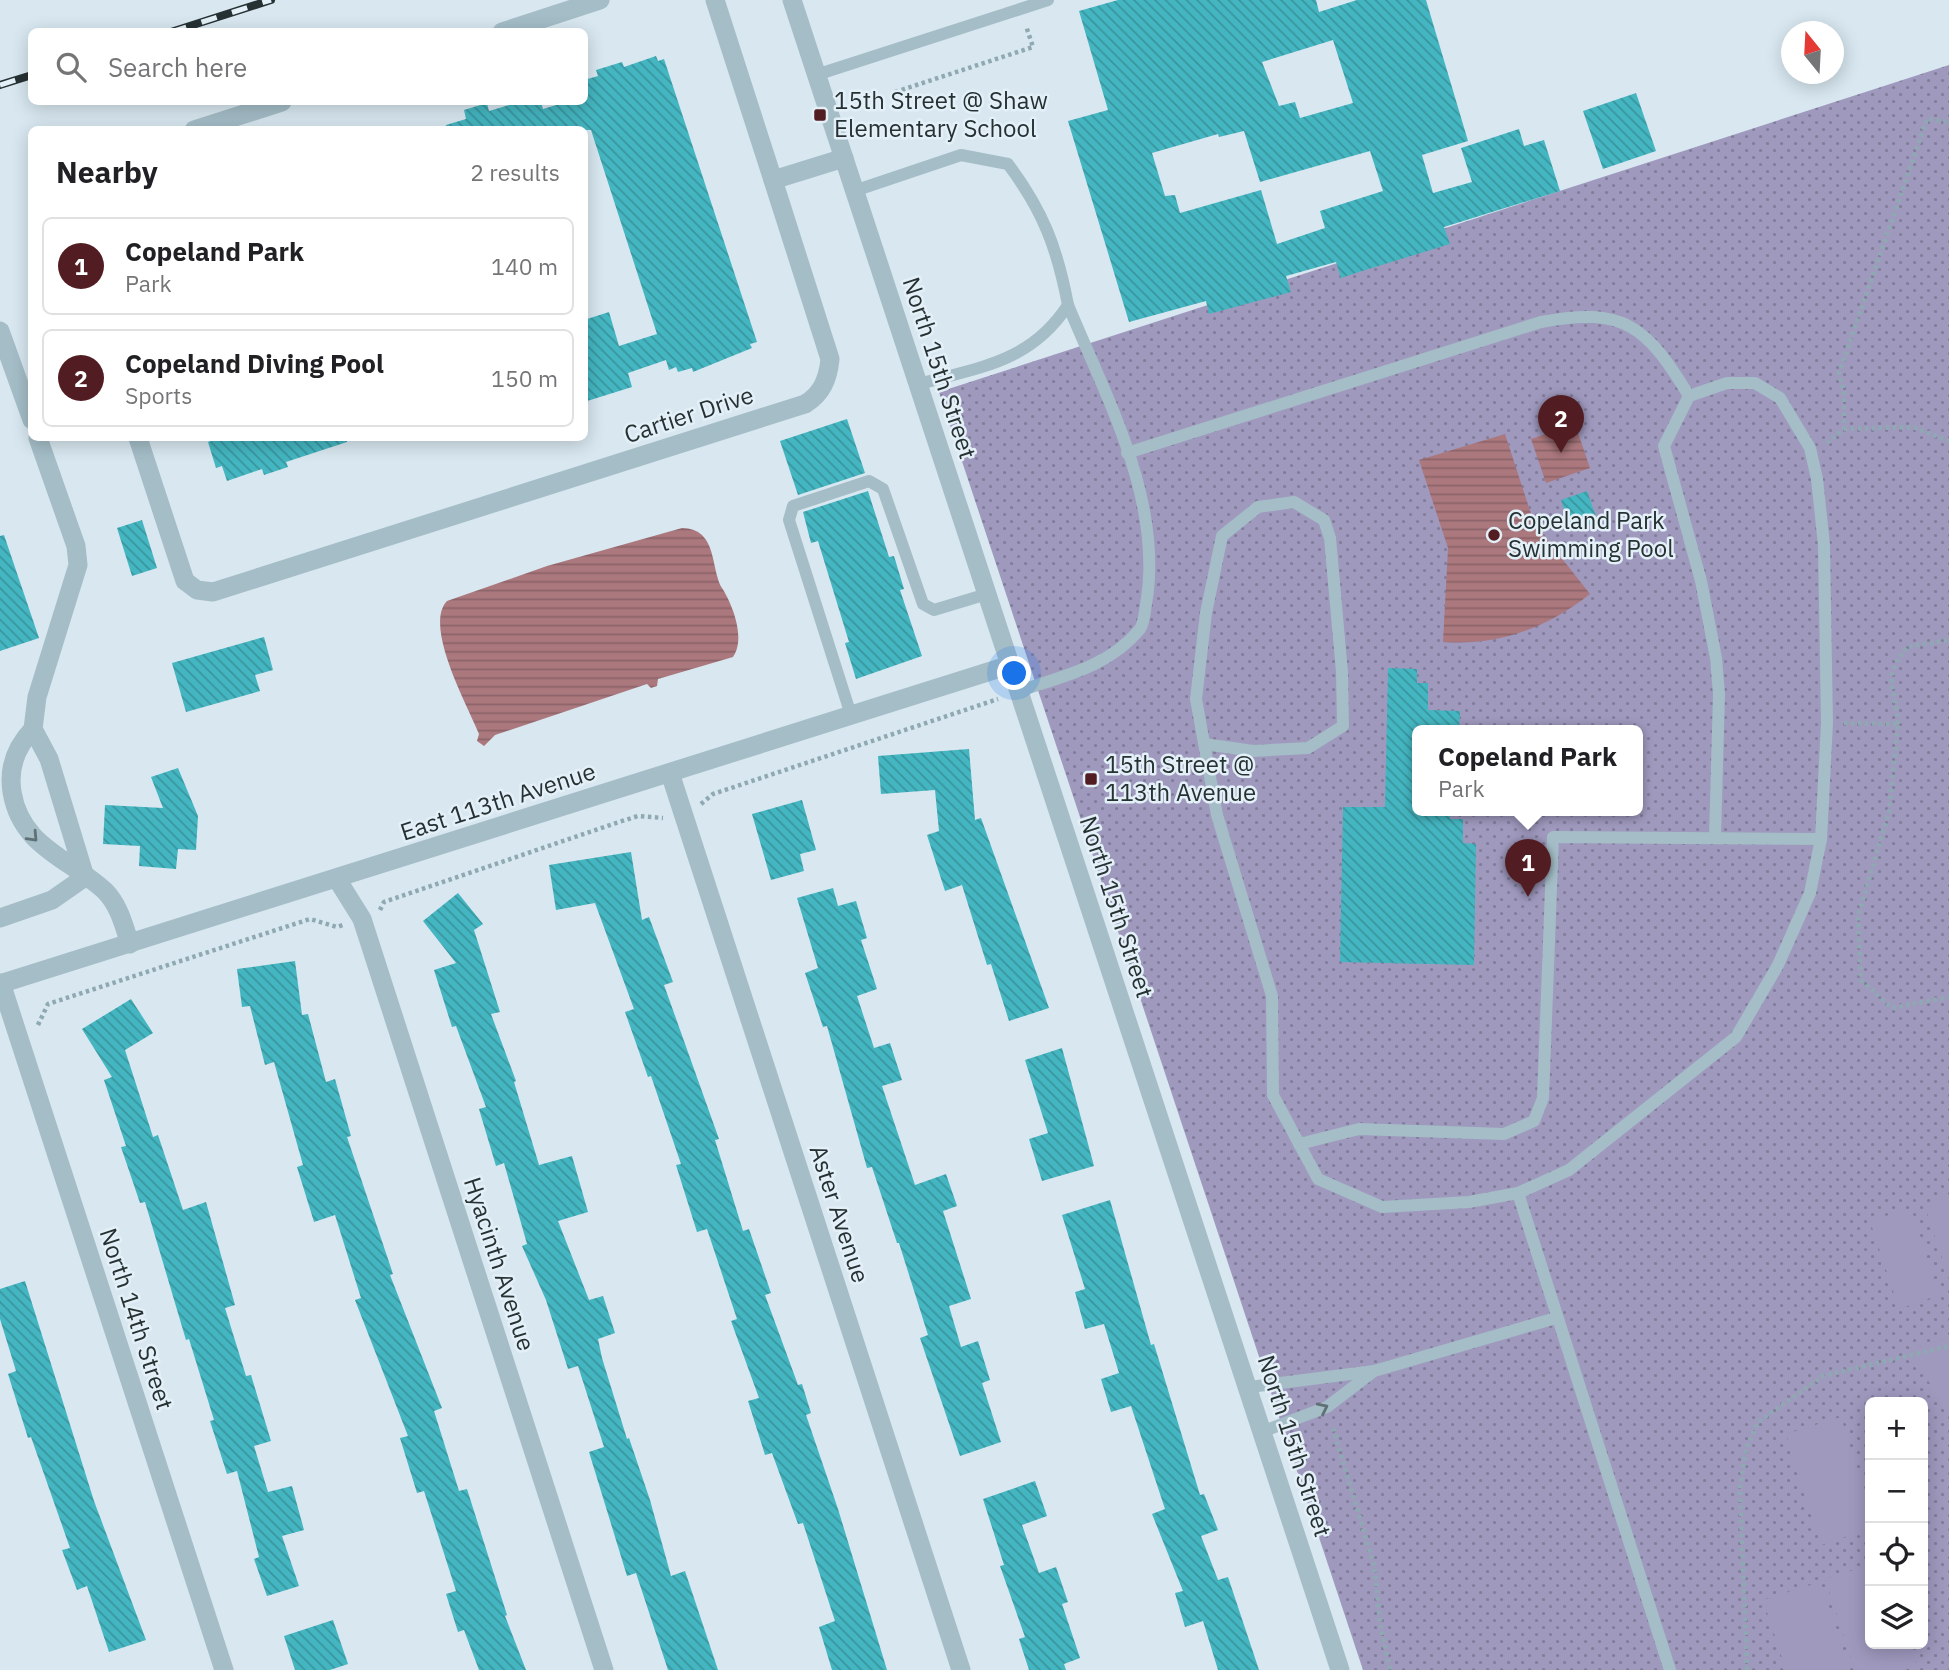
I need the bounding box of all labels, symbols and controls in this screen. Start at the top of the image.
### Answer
north arrow [1781,21,1844,84]
search box [28,28,588,105]
icon: search [52,48,90,86]
text: Search here [108,50,247,84]
place label: 15th Street @ Shaw Elementary School [834,84,1048,144]
marker: 15th Street @ Shaw Elementary School [812,107,828,123]
text: Nearby [56,152,158,191]
text: 2 results [470,157,560,187]
text: Copeland Park [125,234,304,268]
text: 1 [74,251,88,281]
text: 140 m [491,251,558,281]
text: Park [125,268,172,298]
street label: North 15th Street [895,273,984,463]
text: Copeland Diving Pool [125,346,384,380]
text: 2 [74,363,88,393]
text: 150 m [491,363,558,393]
street label: Cartier Drive [620,378,758,450]
text: Sports [125,380,192,410]
pin: 2 [1538,395,1584,453]
place label: Copeland Park Swimming Pool [1508,504,1674,564]
marker: Copeland Park Swimming Pool [1486,527,1502,543]
your location [997,656,1031,690]
popup [1412,725,1643,816]
text: Copeland Park [1438,739,1617,773]
place label: 15th Street @ 113th Avenue [1105,748,1256,808]
street label: East 113th Avenue [396,754,599,848]
marker: 15th Street @ 113th Avenue [1083,771,1099,787]
text: Park [1438,773,1485,803]
street label: North 15th Street [1072,812,1161,1002]
one-way arrow [24,829,37,842]
pin: 1 [1505,839,1551,897]
street label: Aster Avenue [803,1141,877,1287]
street label: Hyacinth Avenue [457,1173,543,1355]
street label: North 14th Street [92,1224,181,1414]
street label: North 15th Street [1250,1351,1339,1541]
map controls [1865,1397,1928,1649]
button: + [1865,1397,1928,1460]
one-way arrow [1315,1402,1328,1416]
button: − [1865,1460,1928,1523]
button: locate [1865,1523,1928,1586]
button: layers [1865,1586,1928,1649]

